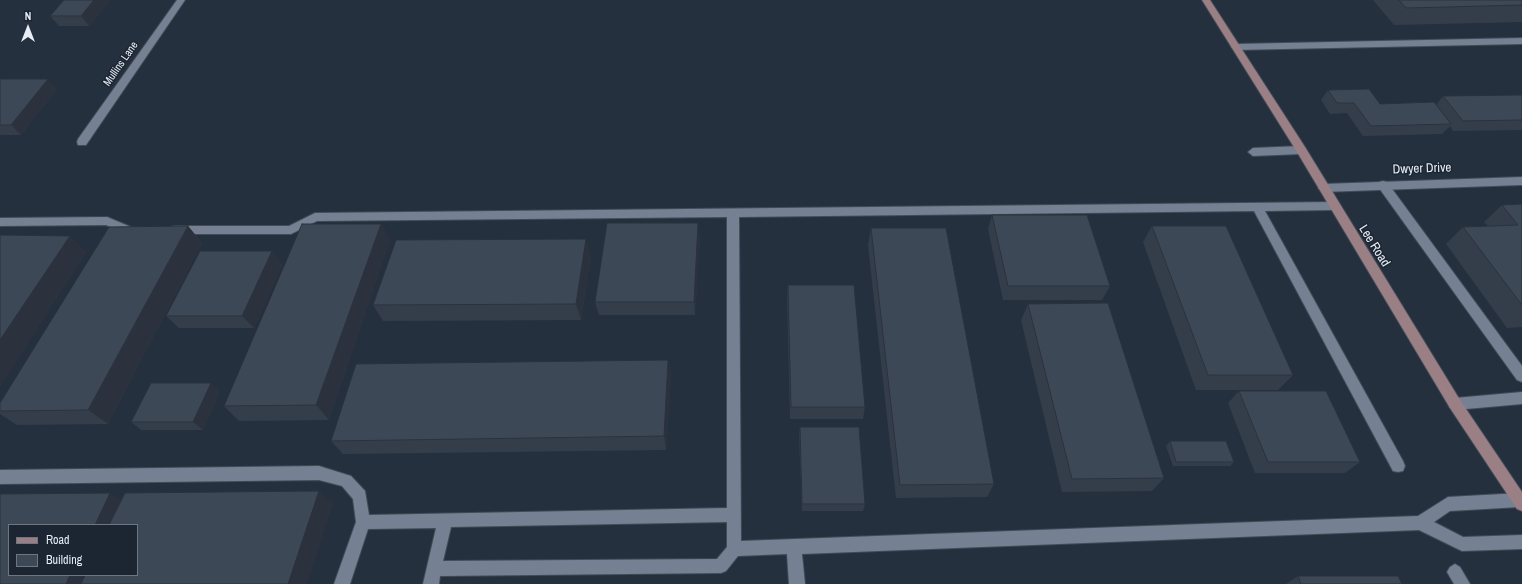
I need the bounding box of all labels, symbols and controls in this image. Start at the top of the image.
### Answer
north arrow [8,8,48,48]
text: N [25,9,31,23]
street label: Mullins Lane [101,39,141,89]
street label: Dwyer Drive [1392,160,1452,178]
street label: Lee Road [1355,222,1393,270]
legend [8,524,138,576]
text: Road [46,532,70,548]
text: Building [46,552,82,568]

